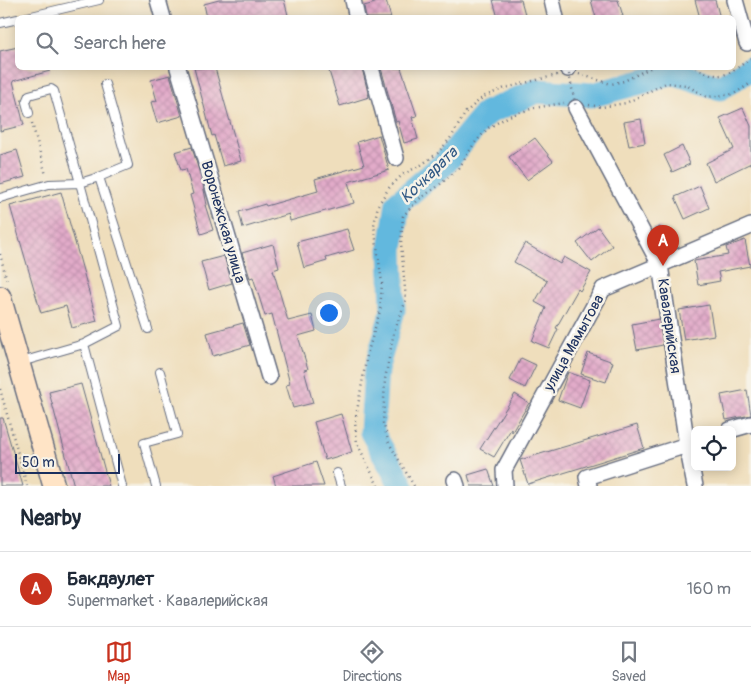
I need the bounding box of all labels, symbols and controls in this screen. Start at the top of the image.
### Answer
search box [15,15,736,70]
icon: search [33,29,61,57]
text: Search here [73,31,166,55]
water label: Кочкарата [396,142,463,207]
street label: Воронежская улица [196,159,250,285]
pin: A [647,225,679,266]
street label: Кавалерийская [653,277,685,375]
street label: улица Мамытова [539,291,608,396]
your location [316,300,342,326]
map controls [691,426,736,471]
button: locate [691,426,736,471]
scale bar [15,451,120,474]
text: 50 m [22,454,55,471]
text: Nearby [20,505,81,532]
text: Бакдаулет [67,567,154,591]
text: A [31,579,41,599]
text: 160 m [687,579,731,599]
text: Supermarket · Кавалерийская [67,591,268,611]
tab: Map [105,638,133,685]
tab: Directions [342,638,402,685]
tab: Saved [611,638,646,685]

